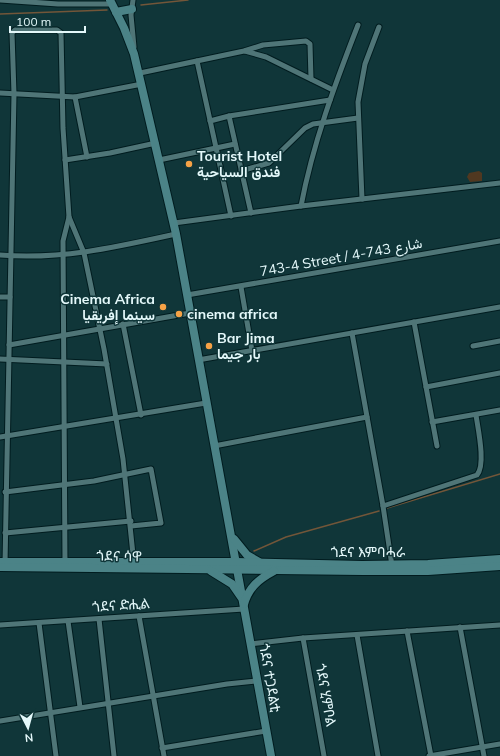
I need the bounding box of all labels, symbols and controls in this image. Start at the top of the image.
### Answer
scale bar [10,8,85,34]
text: 100 m [16,14,51,29]
place label: Tourist Hotel فندق السياحية [197,147,282,181]
marker: Tourist Hotel فندق السياحية [184,159,194,169]
street label: 743-4 Street / شارع 743-4 [258,234,424,282]
place label: Cinema Africa سينما إفريقيا [60,290,155,325]
marker: Cinema Africa سينما إفريقيا [158,302,168,312]
place label: cinema africa [187,305,278,323]
marker: cinema africa [174,309,184,319]
place label: Bar Jima بار جيما [217,329,275,363]
marker: Bar Jima بار جيما [204,341,214,351]
street label: ጎደና እምባሓራ [331,543,406,561]
street label: ጎደና ሳዋ [96,547,142,565]
street label: ጎደና ድሒል [92,594,151,616]
street label: ጎደና ተጋደልቲ [255,642,285,714]
street label: ጎደና ሂምቦል [312,662,340,728]
north arrow [8,708,48,748]
text: N [24,731,34,745]

